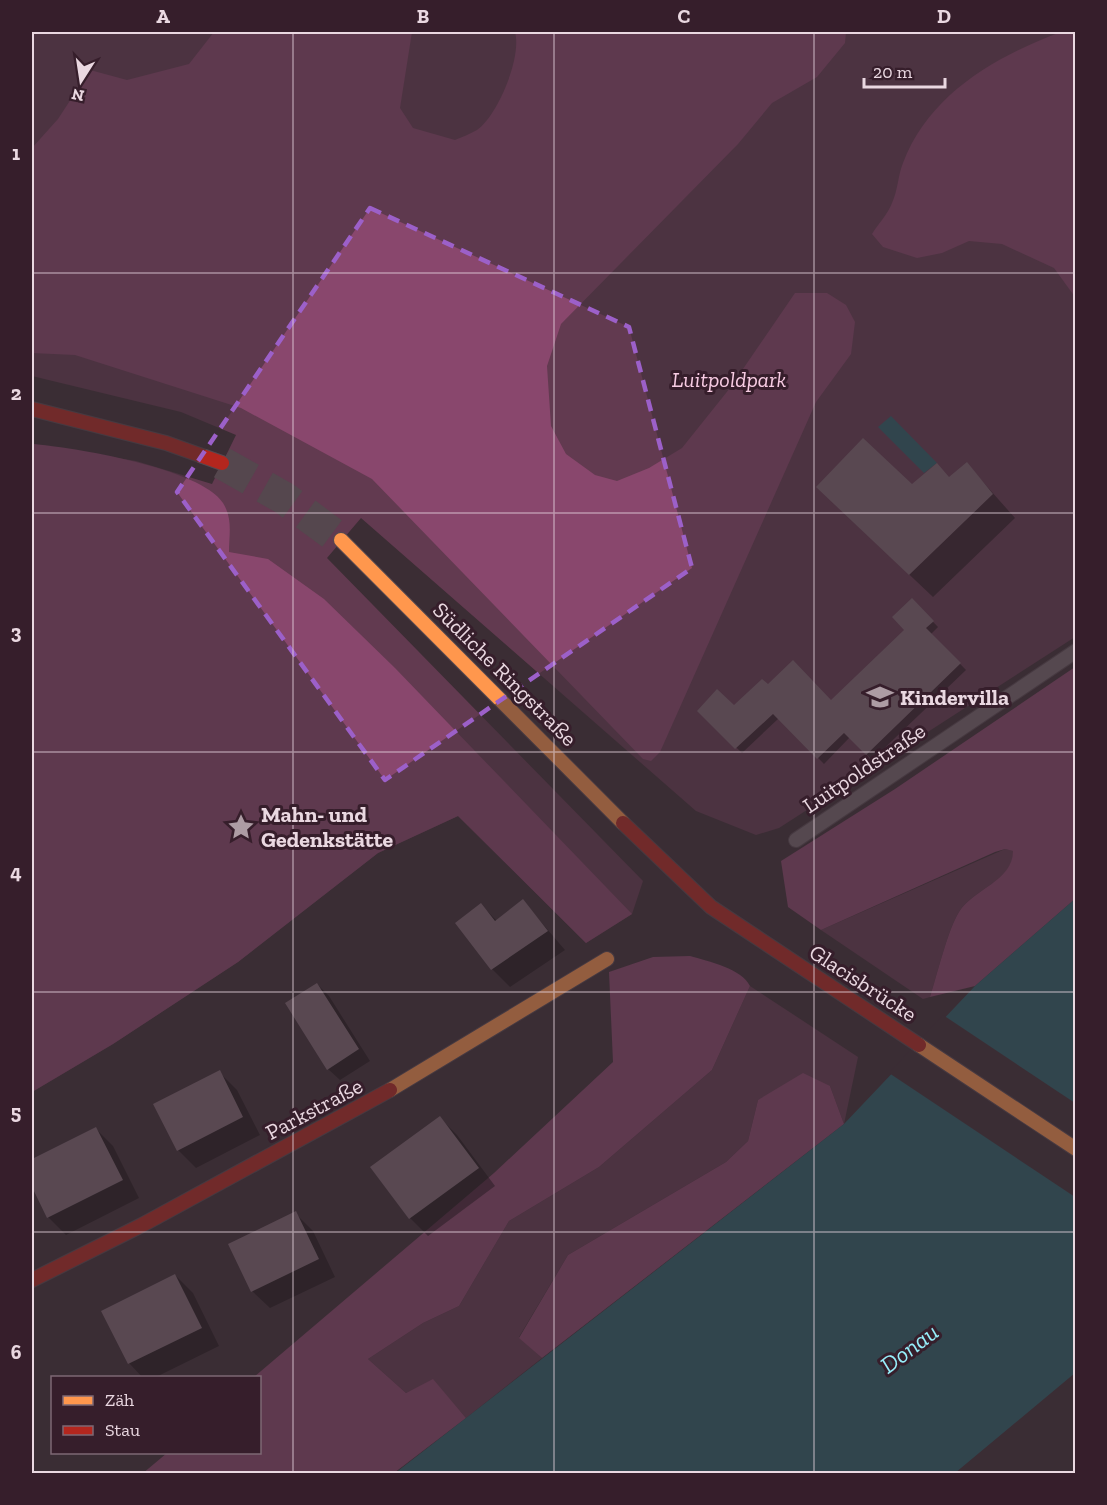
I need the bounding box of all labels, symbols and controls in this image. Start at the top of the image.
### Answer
text: A [156,4,170,28]
text: B [417,4,429,28]
text: C [678,4,691,28]
text: D [937,4,951,28]
north arrow [51,51,111,111]
scale bar [864,51,945,89]
text: 20 m [873,61,913,83]
text: N [70,85,86,106]
text: 1 [12,141,20,165]
park label: Luitpoldpark [672,366,787,393]
text: 2 [11,381,22,405]
street label: Südliche Ringstraße [427,596,583,752]
text: 3 [11,620,22,644]
school or university icon: Kindervilla [865,682,895,712]
place label: Kindervilla [900,684,1009,711]
street label: Luitpoldstraße [798,717,930,819]
place label: Mahn- und Gedenkstätte [261,801,394,853]
place icon: Mahn- und Gedenkstätte [226,812,256,842]
text: 4 [10,860,22,884]
street label: Glacisbrücke [804,938,922,1028]
street label: Parkstraße [261,1072,367,1146]
text: 5 [11,1100,21,1124]
water label: Donau [874,1317,944,1379]
text: 6 [11,1340,22,1364]
legend [51,1376,261,1454]
text: Zäh [105,1389,134,1411]
text: Stau [105,1419,140,1441]

